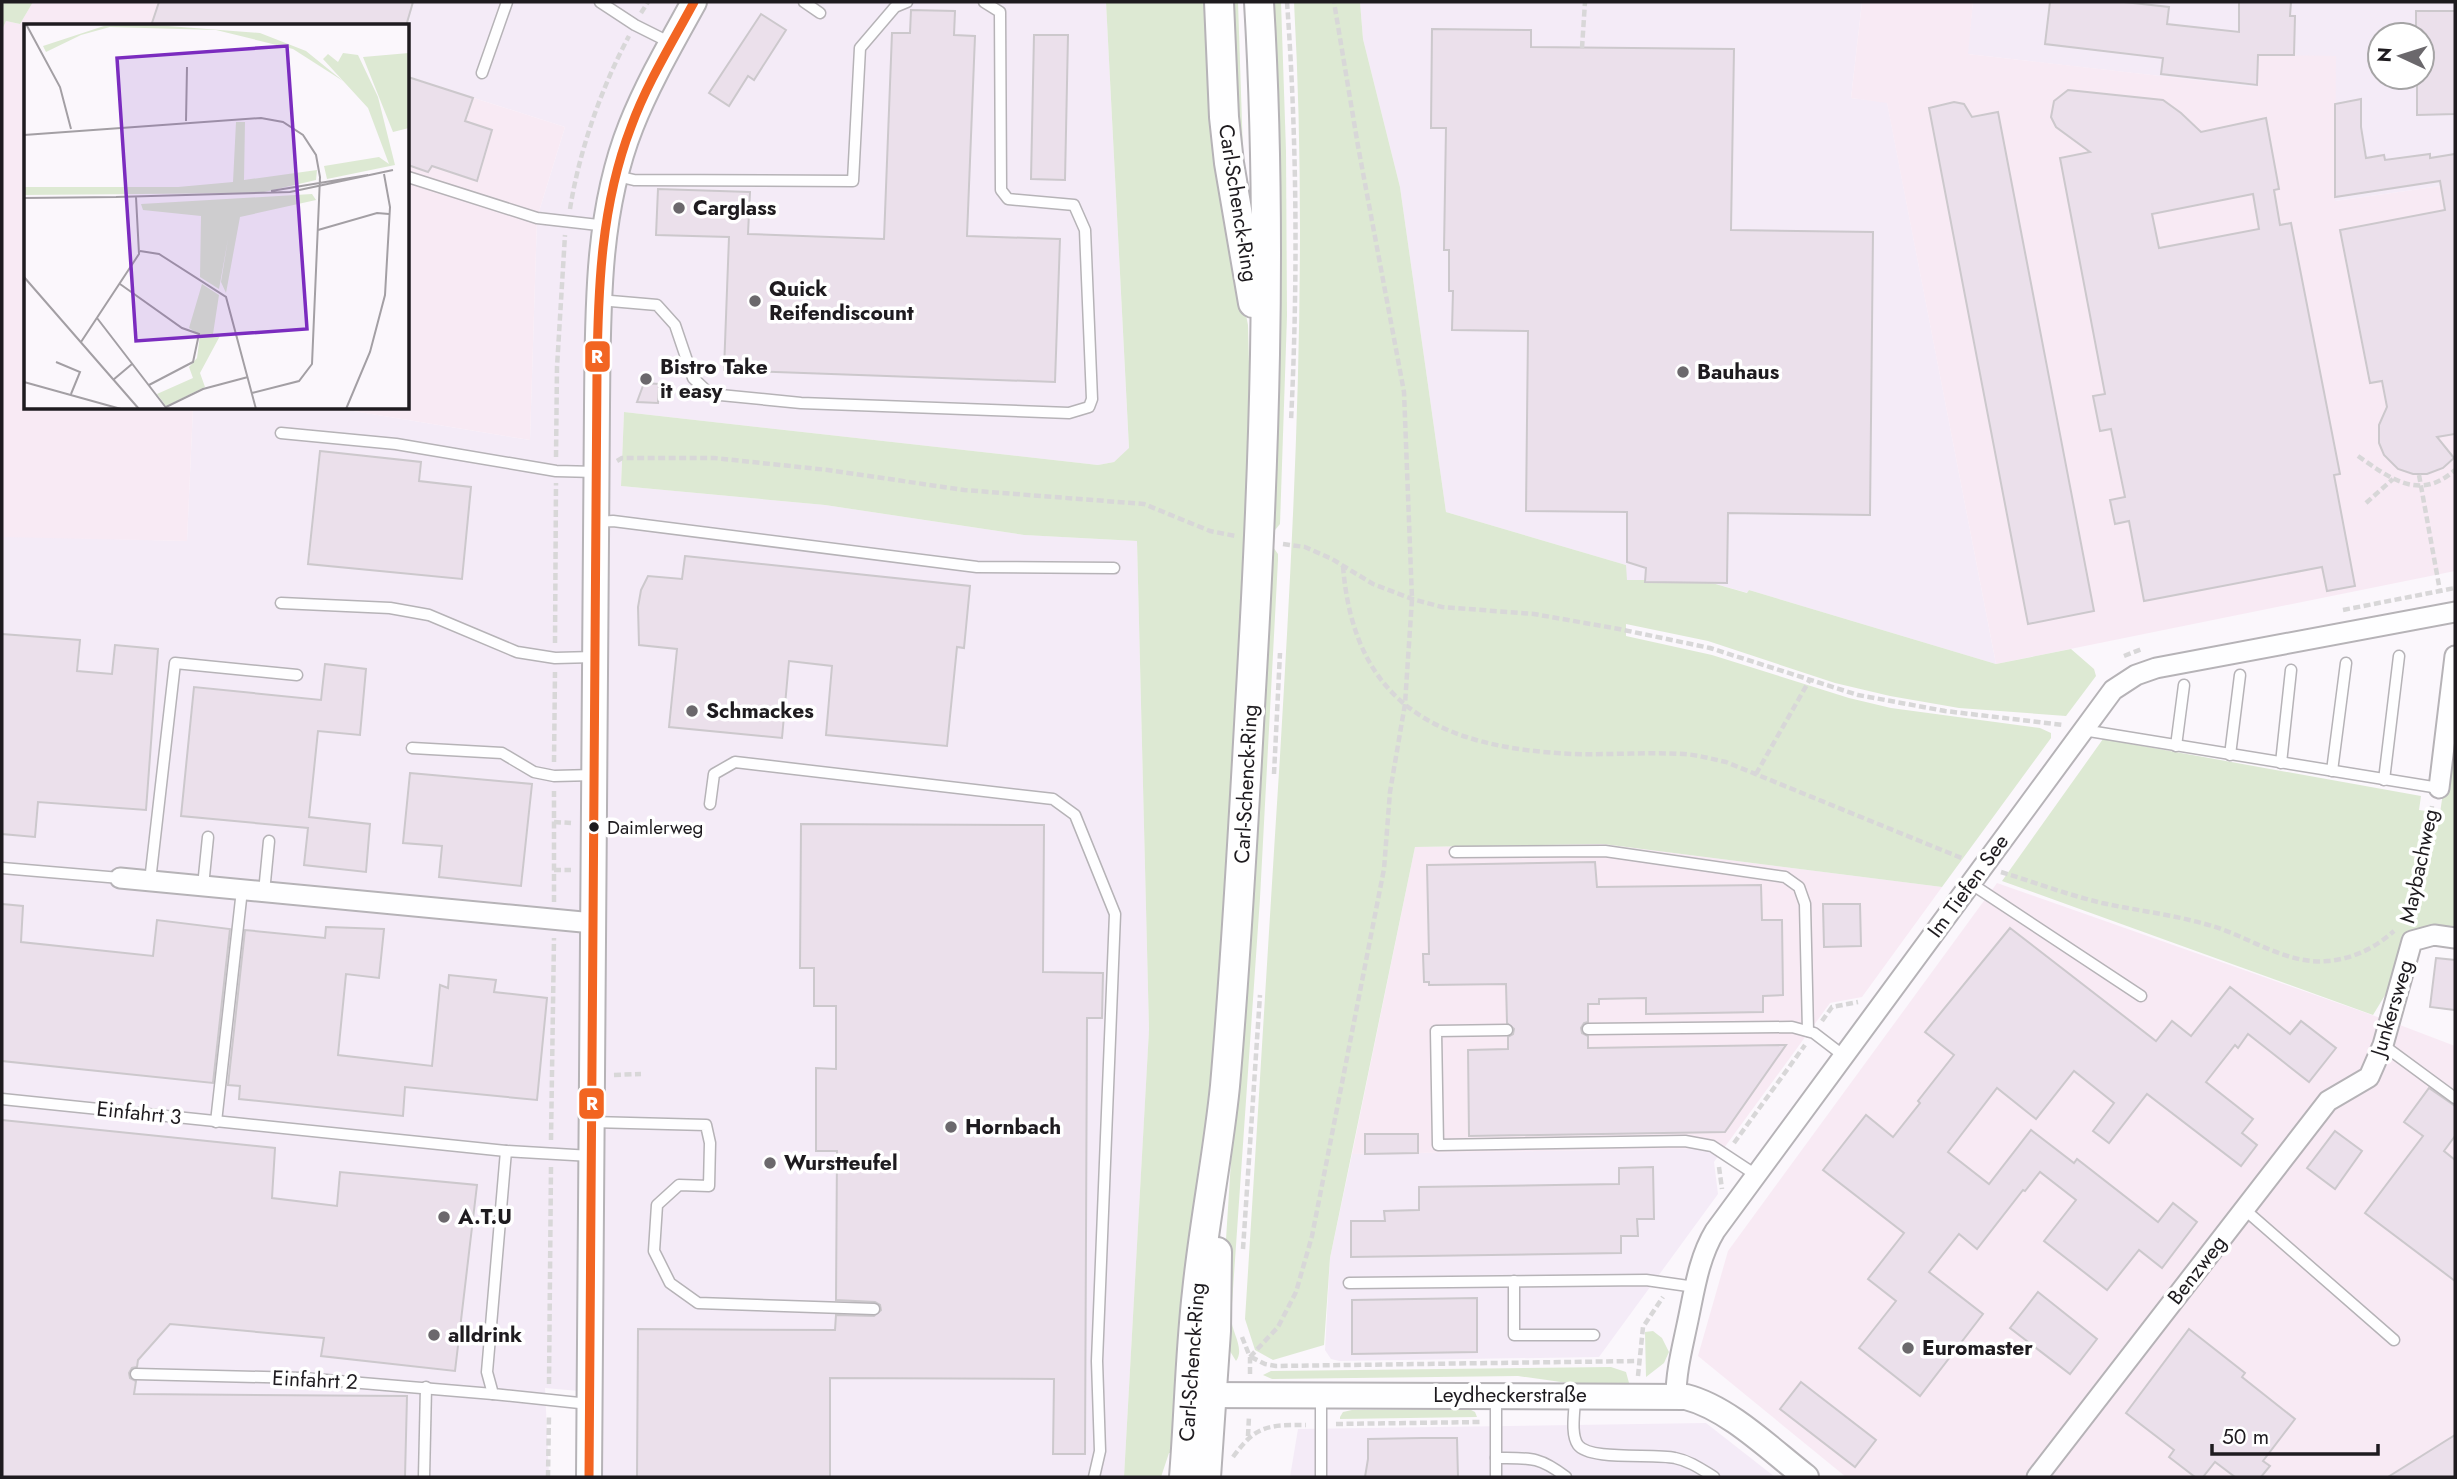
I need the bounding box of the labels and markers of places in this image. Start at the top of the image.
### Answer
place label: Carglass [693,193,777,223]
marker: Carglass [671,200,687,216]
place label: Quick Reifendiscount [769,274,914,328]
marker: Quick Reifendiscount [747,293,763,309]
place label: Bistro Take it easy [660,352,768,406]
place label: Bauhaus [1697,357,1780,387]
marker: Bauhaus [1675,364,1691,380]
marker: Bistro Take it easy [638,371,654,387]
place label: Schmackes [706,696,814,726]
marker: Schmackes [684,703,700,719]
place label: Daimlerweg [607,814,703,841]
marker: Daimlerweg [587,820,601,834]
place label: Hornbach [965,1112,1061,1142]
marker: Hornbach [943,1119,959,1135]
place label: Wurstteufel [784,1148,898,1178]
marker: Wurstteufel [762,1155,778,1171]
place label: A.T.U [457,1202,512,1232]
marker: A.T.U [436,1209,452,1225]
place label: alldrink [448,1320,522,1350]
marker: alldrink [426,1327,442,1343]
place label: Euromaster [1922,1333,2033,1363]
marker: Euromaster [1900,1340,1916,1356]

